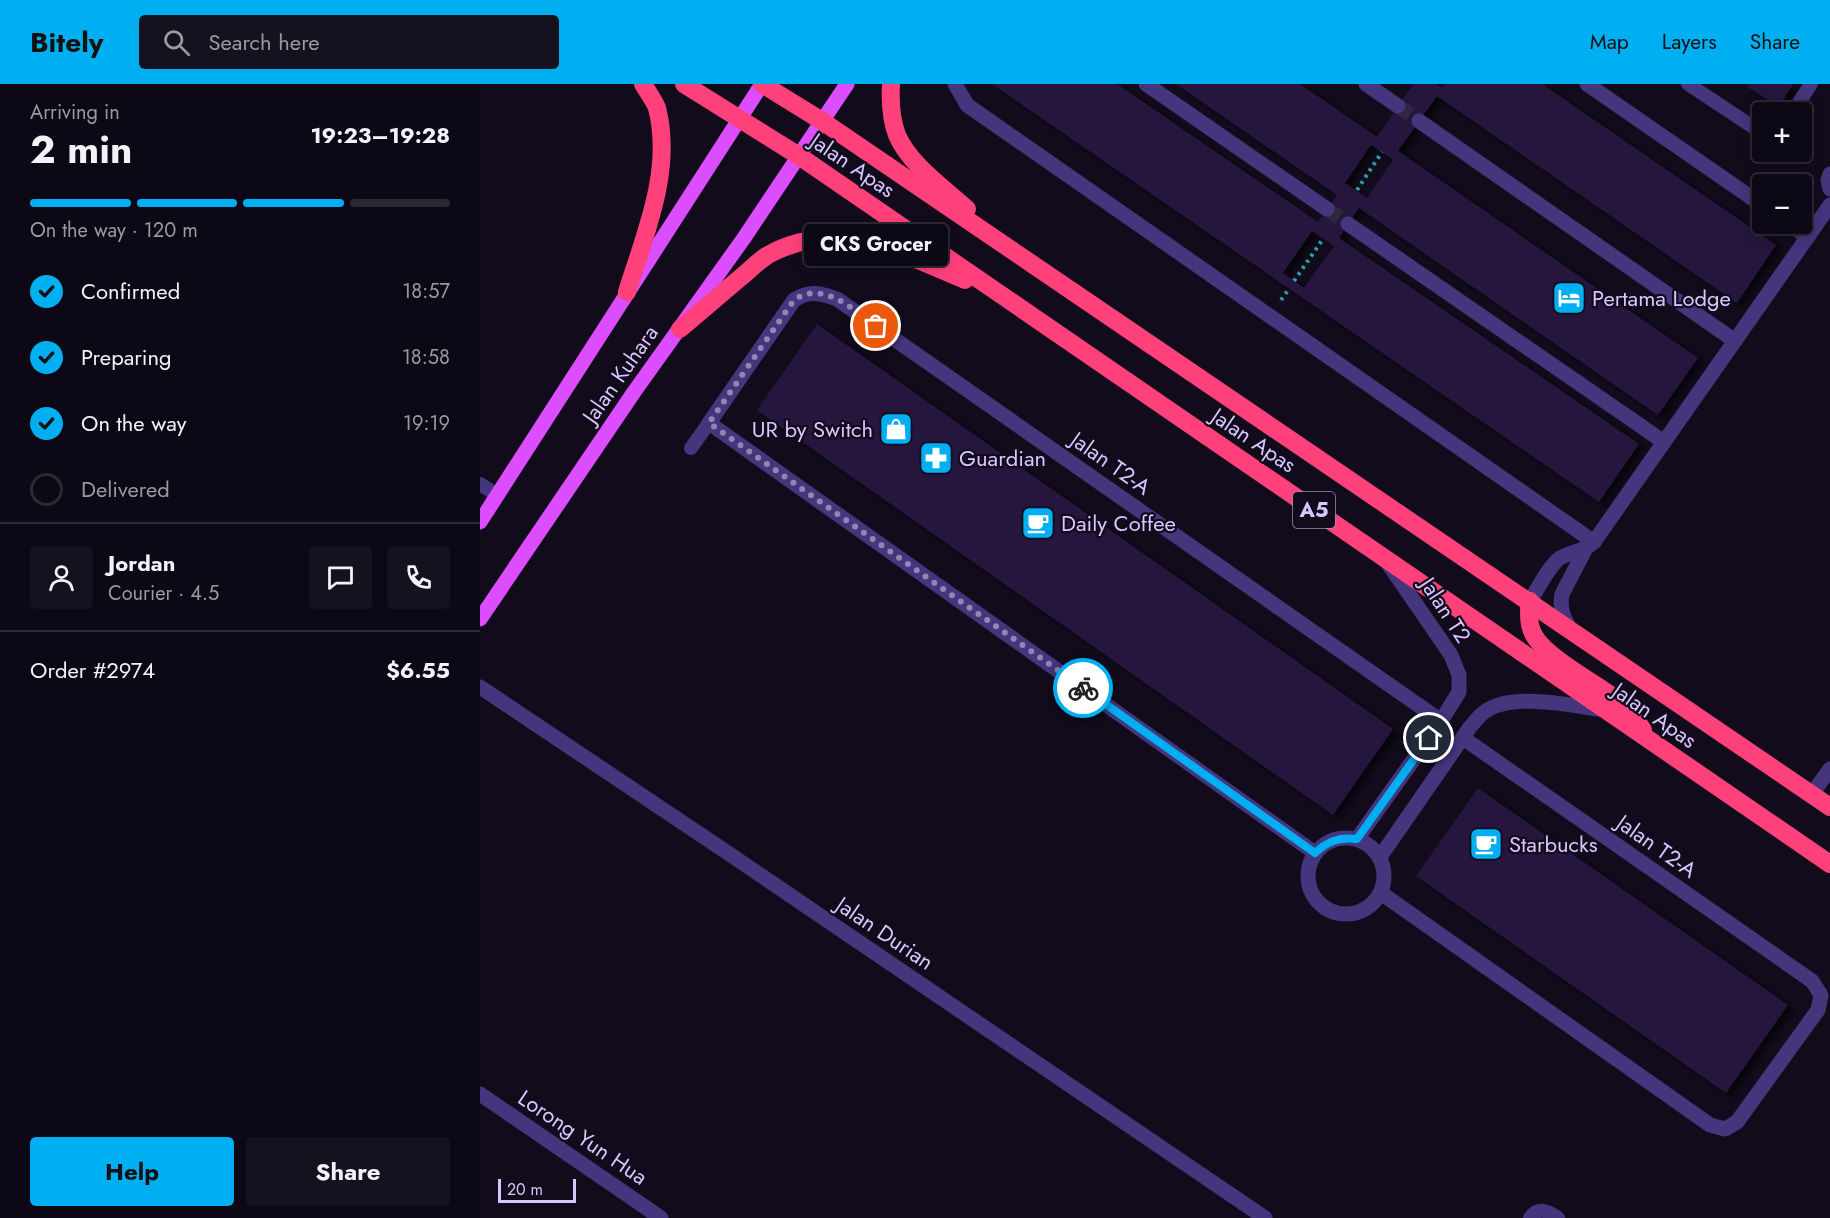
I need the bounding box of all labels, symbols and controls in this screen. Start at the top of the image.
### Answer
search box [139,15,559,69]
text: Bitely [30,22,103,63]
icon: search [160,26,193,59]
text: Search here [208,26,320,58]
text: Map [1590,27,1629,57]
text: Layers [1662,27,1717,57]
text: Share [1750,27,1800,57]
text: Arriving in [30,98,120,127]
map controls [1752,102,1812,234]
button: + [1752,102,1812,162]
text: 19:23–19:28 [310,119,450,151]
text: 2 min [30,121,132,178]
street label: Jalan Apas [802,123,902,205]
button: − [1752,174,1812,234]
text: On the way · 120 m [30,216,198,245]
callout: CKS Grocer [804,224,948,266]
text: CKS Grocer [820,230,932,259]
icon: check [30,275,63,308]
text: Confirmed [81,275,180,307]
text: 18:57 [402,277,450,306]
hotel icon: Pertama Lodge [1551,280,1587,316]
place label: Pertama Lodge [1592,282,1731,314]
pin [850,300,901,351]
icon: bag [859,309,892,342]
street label: Jalan Kuhara [573,318,666,432]
icon: check [30,341,63,374]
text: Preparing [81,341,172,373]
text: 18:58 [402,343,450,372]
street label: Jalan Apas [1203,398,1303,480]
icon: check [30,407,63,440]
text: On the way [81,407,186,439]
text: 19:19 [403,409,450,438]
shop icon: UR by Switch [878,411,914,447]
place label: UR by Switch [752,413,873,445]
street label: Jalan T2-A [1062,422,1158,503]
pharmacy icon: Guardian [918,440,954,476]
place label: Guardian [959,442,1046,474]
text: Delivered [81,473,170,505]
road number: A5 [1293,492,1335,528]
cafe icon: Daily Coffee [1020,505,1056,541]
place label: Daily Coffee [1061,507,1176,539]
button: person [30,546,93,609]
button: chat [309,546,372,609]
button: phone [387,546,450,609]
text: Jordan [108,547,175,579]
street label: Jalan T2 [1411,568,1479,649]
text: Courier · 4.5 [108,579,219,608]
text: Order #2974 [30,654,155,686]
text: $6.55 [386,654,450,686]
courier [1053,658,1113,718]
icon: bike [1067,672,1100,705]
street label: Jalan Apas [1604,673,1704,756]
pin [1403,712,1454,763]
icon: home [1412,721,1445,754]
street label: Jalan T2-A [1608,805,1704,886]
cafe icon: Starbucks [1468,826,1504,862]
place label: Starbucks [1509,828,1598,860]
street label: Jalan Durian [827,887,940,977]
street label: Lorong Yun Hua [512,1082,654,1192]
button: Help [30,1137,234,1206]
button: Share [246,1137,450,1206]
scale bar [498,1176,576,1204]
text: 20 m [507,1178,543,1201]

